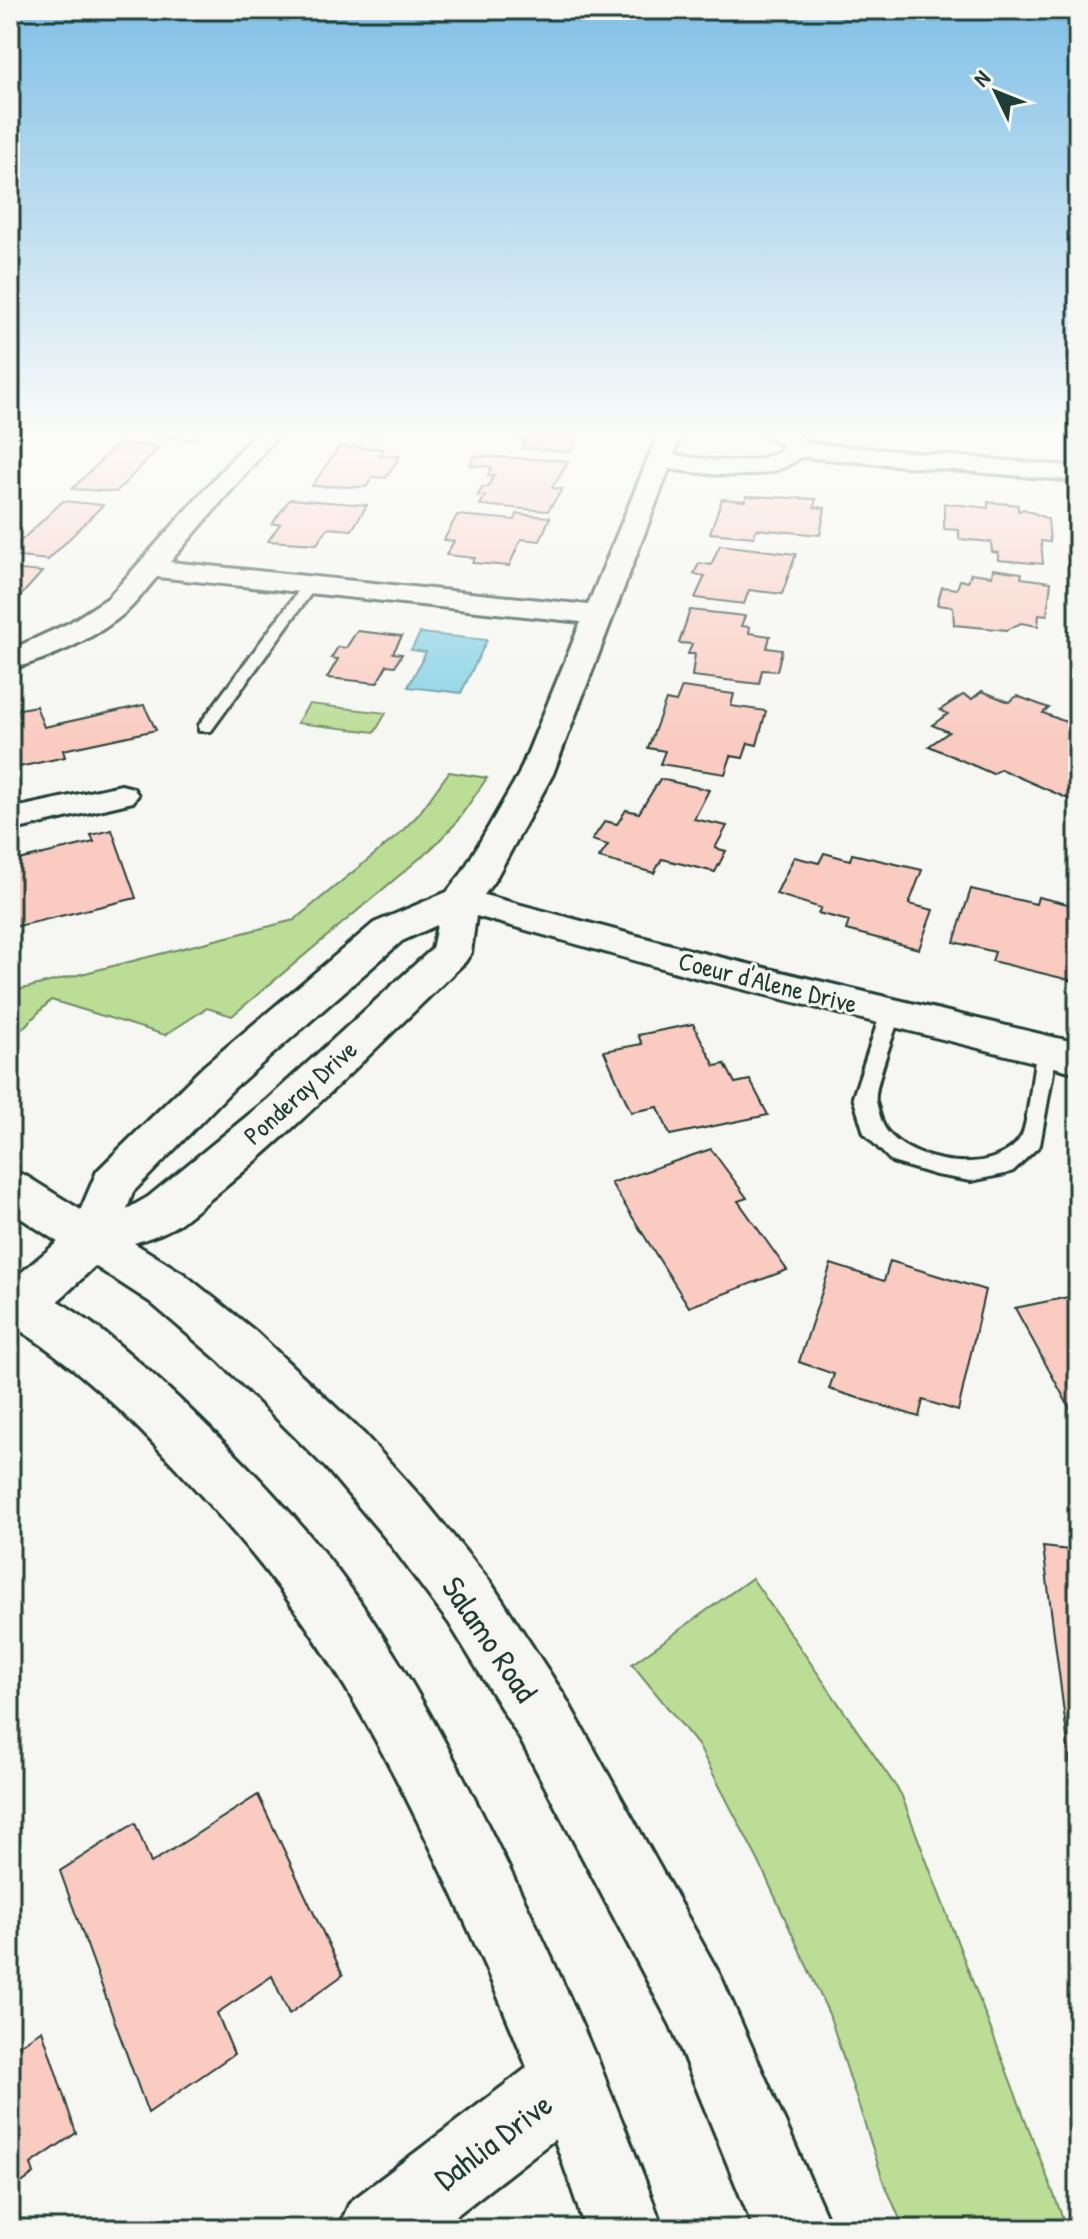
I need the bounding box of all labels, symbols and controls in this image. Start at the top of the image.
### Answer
north arrow [956,52,1036,132]
text: N [966,64,997,93]
street label: Coeur d'Alene Drive [675,943,861,1021]
street label: Ponderay Drive [236,1032,364,1152]
street label: Salamo Road [432,1568,548,1710]
street label: Dahlia Drive [425,2082,561,2199]

